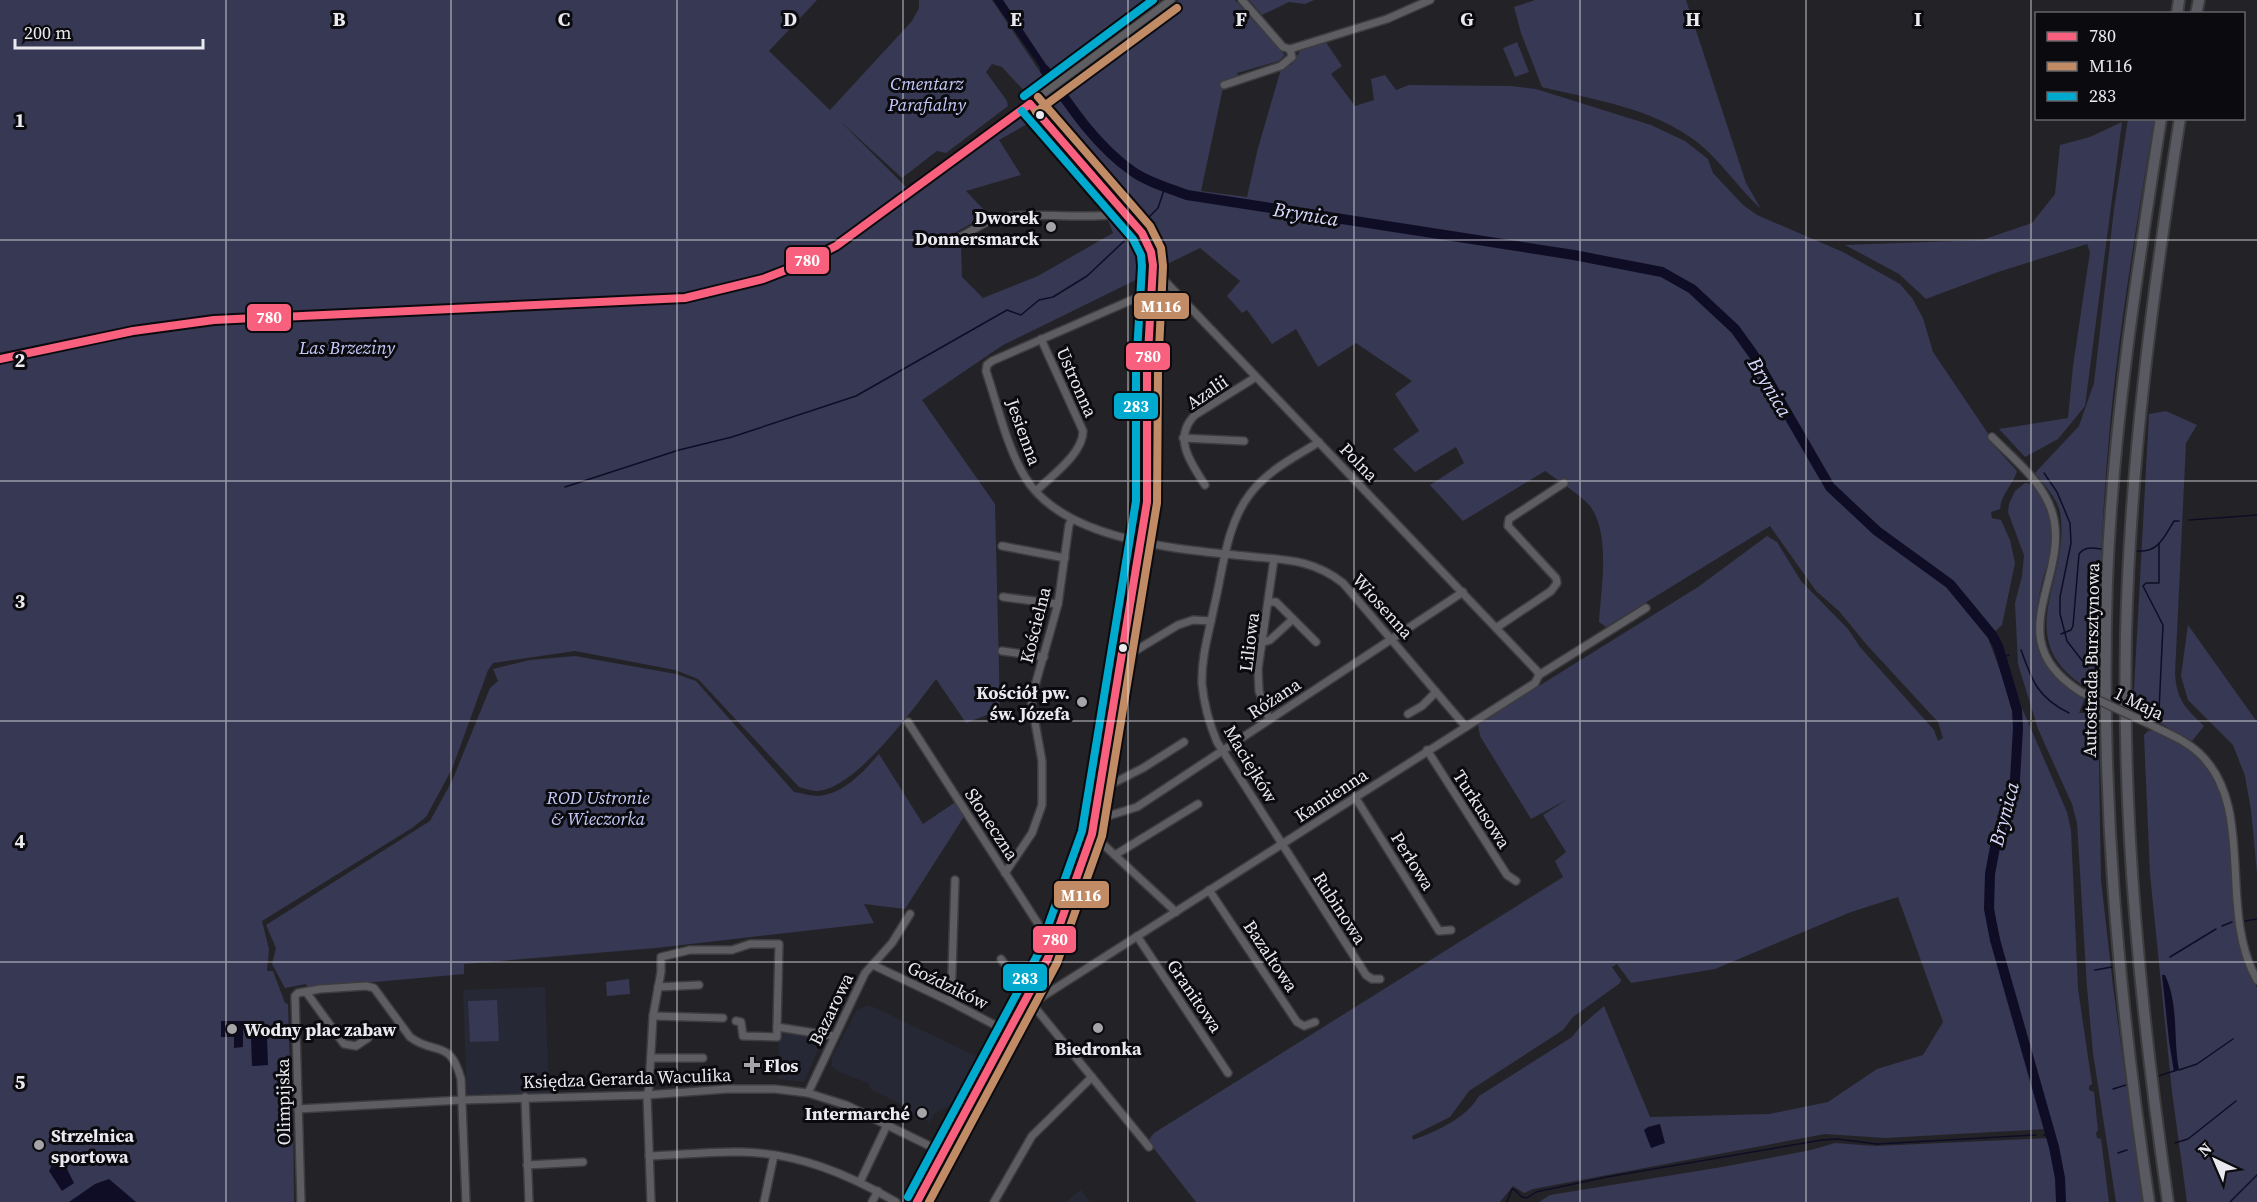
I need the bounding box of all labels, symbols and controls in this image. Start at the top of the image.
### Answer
text: B [332,5,346,33]
text: C [558,5,570,33]
text: D [783,5,797,33]
text: E [1010,5,1022,33]
text: F [1235,5,1247,33]
text: G [1460,5,1474,33]
text: H [1685,5,1701,33]
text: I [1914,5,1922,33]
scale bar [15,12,202,50]
legend [2035,12,2245,120]
text: 200 m [24,20,71,45]
text: 780 [2089,23,2116,48]
text: M116 [2089,53,2132,78]
park label: Cmentarz Parafialny [887,71,966,117]
text: 283 [2089,83,2116,108]
text: 1 [15,106,25,134]
unlabelled marker [1034,109,1046,121]
water label: Brynica [1270,195,1341,233]
place label: Dworek Donnersmarck [915,205,1039,251]
marker: Dworek Donnersmarck [1044,220,1058,234]
line badge: 780 [785,246,830,275]
text: 780 [794,249,820,271]
line badge: M116 [1133,292,1190,320]
text: M116 [1141,295,1182,317]
line badge: 780 [246,303,292,332]
text: 780 [256,306,282,328]
park label: Las Brzeziny [298,335,395,360]
line badge: 780 [1125,342,1171,371]
street label: Ustronna [1050,343,1104,422]
text: 780 [1135,345,1161,367]
text: 2 [15,346,26,374]
water label: Brynica [1741,351,1799,423]
street label: Azalii [1181,369,1233,415]
line badge: 283 [1113,392,1159,420]
street label: Jesienna [1000,394,1048,469]
text: 283 [1123,395,1149,417]
street label: Polna [1334,437,1384,488]
street label: Autostrada Bursztynowa [2077,562,2105,758]
street label: Wiosenna [1347,568,1420,645]
street label: Kościelna [1013,583,1057,666]
text: 3 [15,587,26,615]
street label: Liliowa [1233,610,1265,673]
unlabelled marker [1117,642,1129,654]
street label: Różana [1243,671,1306,724]
place label: Kościół pw. św. Józefa [976,680,1070,726]
street label: 1 Maja [2110,680,2169,726]
marker: Kościół pw. św. Józefa [1075,695,1089,709]
street label: Maciejków [1218,720,1284,808]
street label: Kamienna [1290,762,1373,828]
street label: Turkusowa [1447,765,1517,854]
water label: Brynica [1982,778,2026,850]
street label: Słoneczna [959,783,1025,866]
park label: ROD Ustronie & Wieczorka [546,785,650,831]
text: 4 [15,827,26,855]
street label: Perłowa [1385,827,1441,896]
street label: Rubinowa [1307,867,1373,950]
line badge: M116 [1053,880,1110,909]
text: M116 [1061,884,1102,906]
street label: Bazaltowa [1238,915,1305,997]
line badge: 780 [1032,925,1077,954]
text: 780 [1042,928,1068,950]
street label: Granitowa [1161,954,1229,1038]
street label: Goździków [903,955,993,1015]
line badge: 283 [1002,963,1048,992]
text: 283 [1012,967,1038,989]
street label: Bazarowa [803,968,860,1049]
place label: Wodny plac zabaw [244,1017,397,1042]
marker: Biedronka [1091,1021,1105,1035]
marker: Wodny plac zabaw [225,1022,239,1036]
place label: Biedronka [1054,1036,1142,1061]
place label: Flos [764,1053,799,1078]
street label: Olimpijska [270,1058,296,1146]
marker: Flos [745,1058,759,1072]
street label: Księdza Gerarda Waculika [522,1062,732,1094]
text: 5 [15,1068,26,1096]
place label: Intermarché [805,1101,910,1126]
marker: Intermarché [915,1106,929,1120]
place label: Strzelnica sportowa [51,1123,134,1169]
north arrow [2185,1130,2245,1190]
text: N [2193,1137,2217,1161]
marker: Strzelnica sportowa [32,1138,46,1152]

